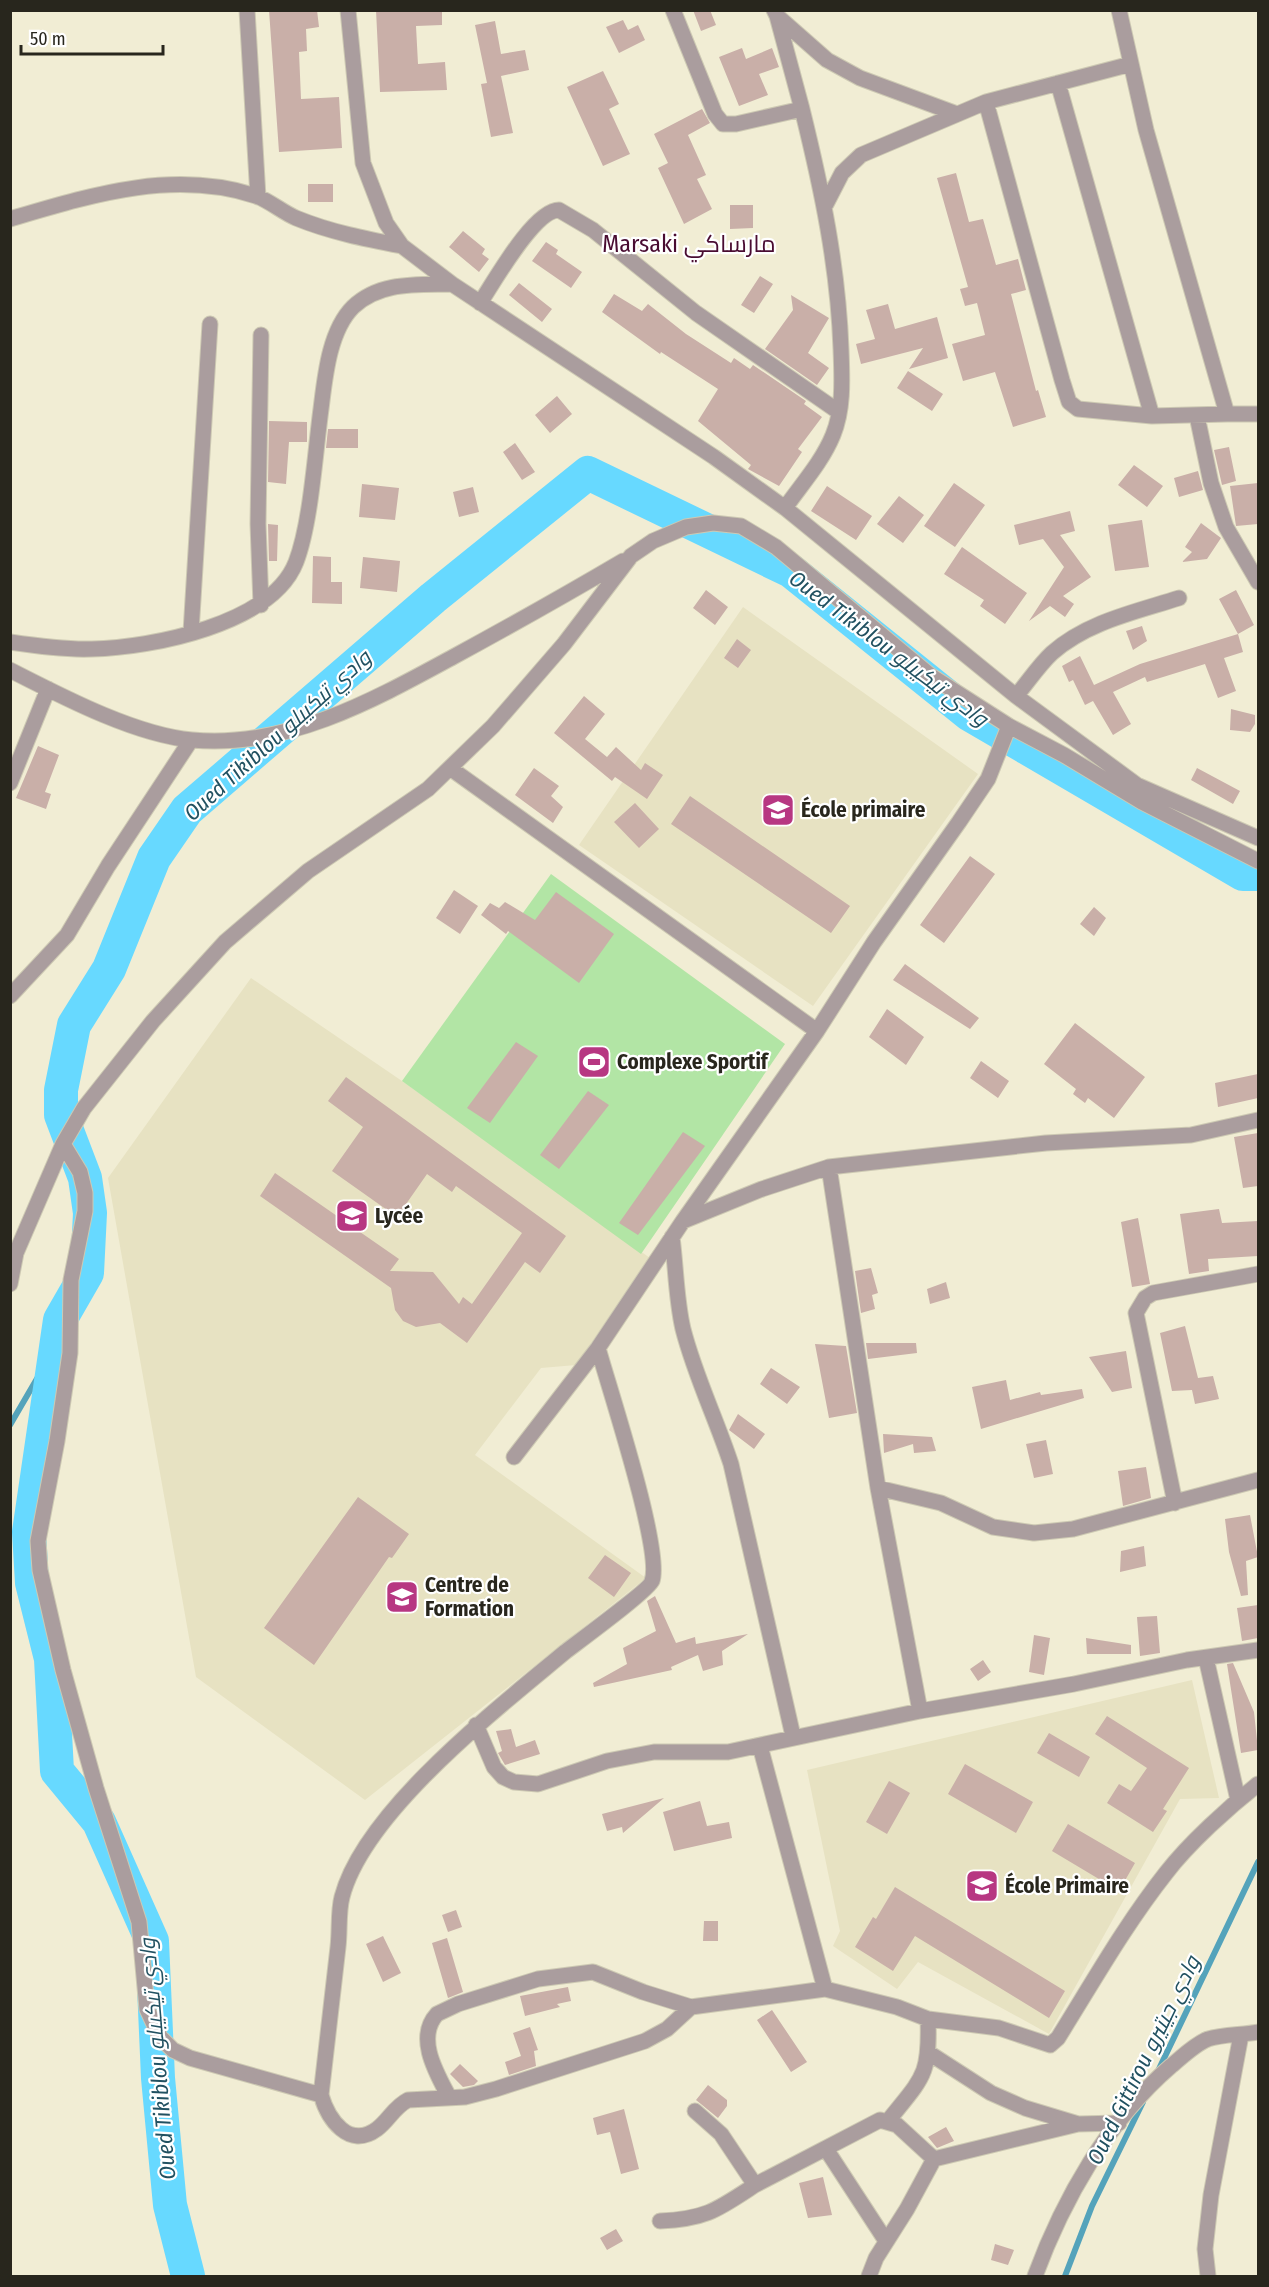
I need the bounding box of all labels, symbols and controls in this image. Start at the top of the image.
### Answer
scale bar [21,18,164,56]
text: 50 m [30,28,66,50]
district label: Marsaki مارساكي [602,230,776,263]
water label: Oued Tikiblou وادي تيكيبلو [781,565,995,736]
water label: Oued Tikiblou وادي تيكيبلو [178,643,381,829]
school or university icon: École primaire [760,792,796,828]
place label: École primaire [801,796,926,823]
sports icon: Complexe Sportif [576,1044,612,1080]
place label: Complexe Sportif [617,1049,770,1075]
school or university icon: Lycée [334,1198,370,1234]
place label: Lycée [375,1203,423,1229]
place label: Centre de Formation [425,1572,514,1622]
school or university icon: Centre de Formation [384,1579,420,1615]
school or university icon: École Primaire [964,1868,1000,1904]
place label: École Primaire [1005,1872,1129,1899]
water label: Oued Tikiblou وادي تيكيبلو [133,1935,185,2181]
water label: Oued Gittirou وادي جيتيرو [1081,1950,1210,2171]

